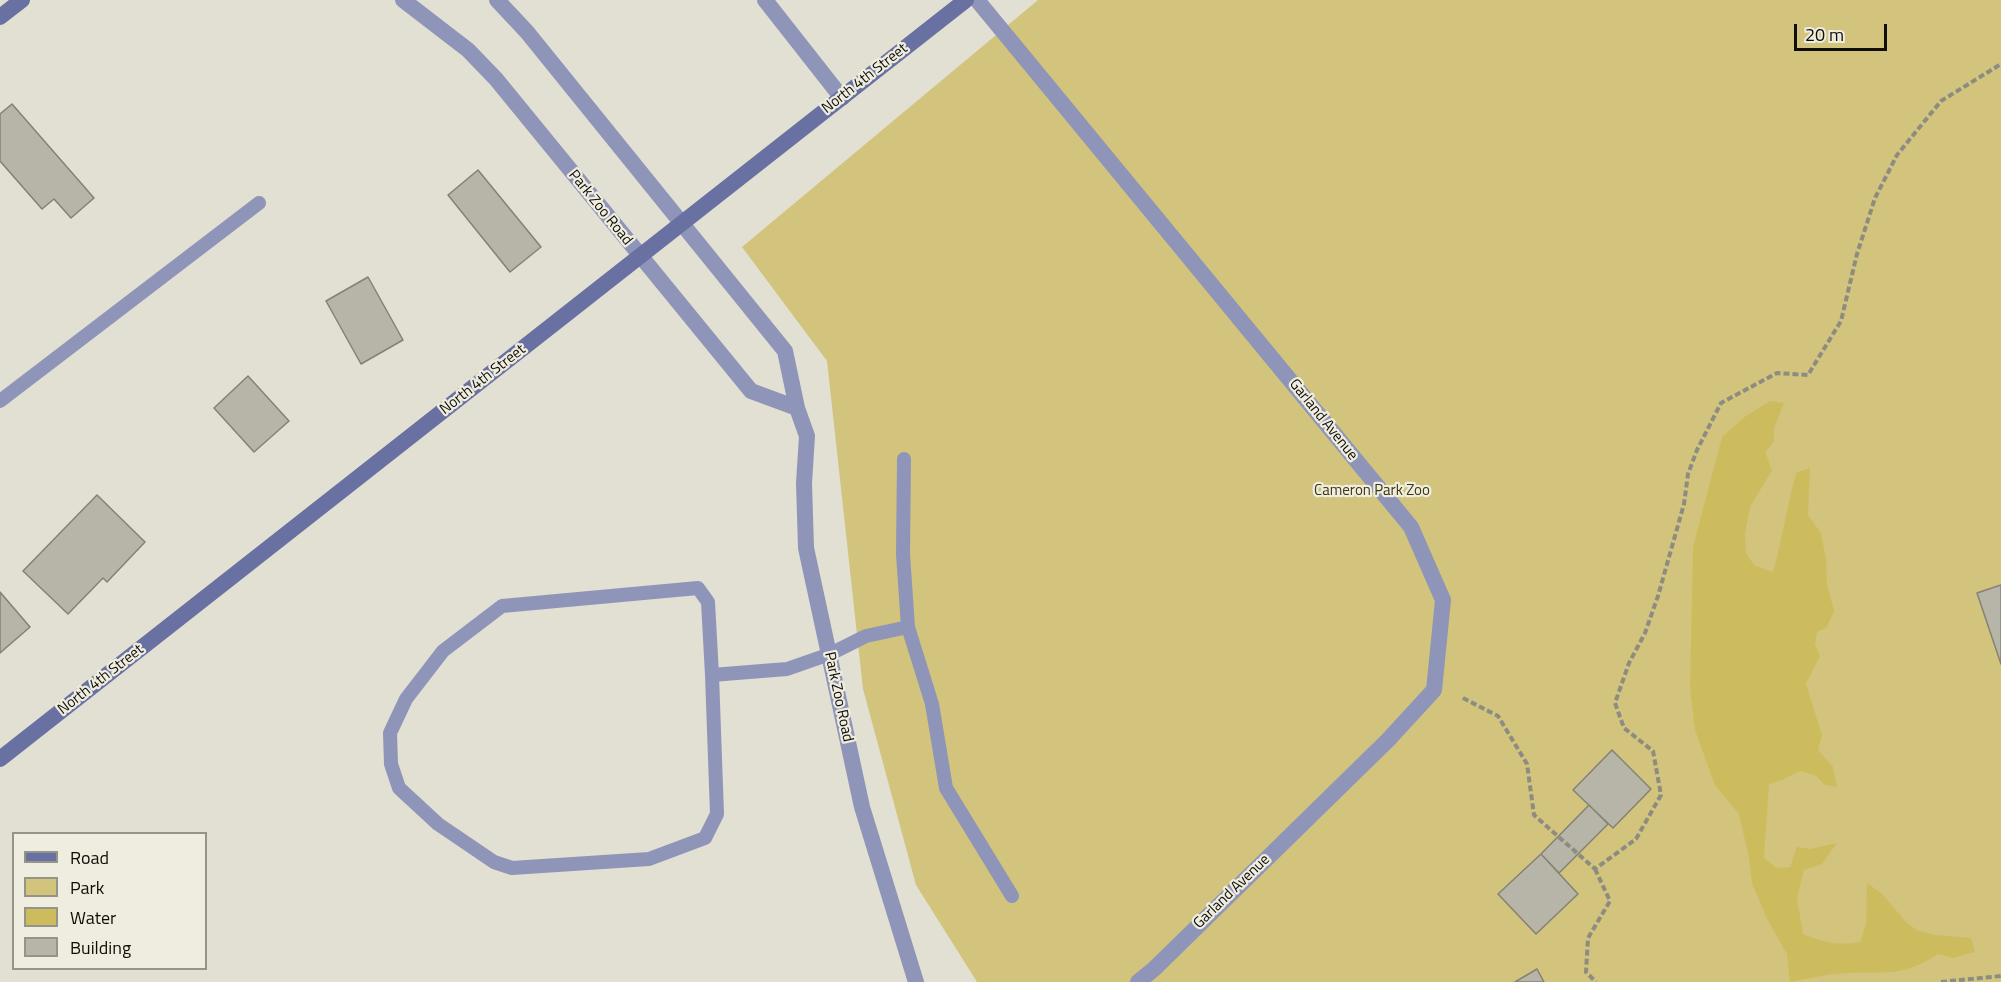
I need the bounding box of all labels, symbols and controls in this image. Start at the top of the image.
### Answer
scale bar [1797,12,1890,50]
text: 20 m [1805,21,1844,48]
street label: North 4th Street [819,40,911,118]
street label: Park Zoo Road [564,167,636,249]
street label: North 4th Street [437,341,529,419]
street label: Garland Avenue [1285,376,1361,464]
park label: Cameron Park Zoo [1314,482,1430,500]
street label: North 4th Street [55,641,147,719]
street label: Park Zoo Road [820,650,856,744]
legend [12,832,207,970]
text: Road [70,844,109,871]
street label: Garland Avenue [1190,851,1274,933]
text: Park [70,874,104,901]
text: Water [70,904,116,931]
text: Building [70,934,131,961]

